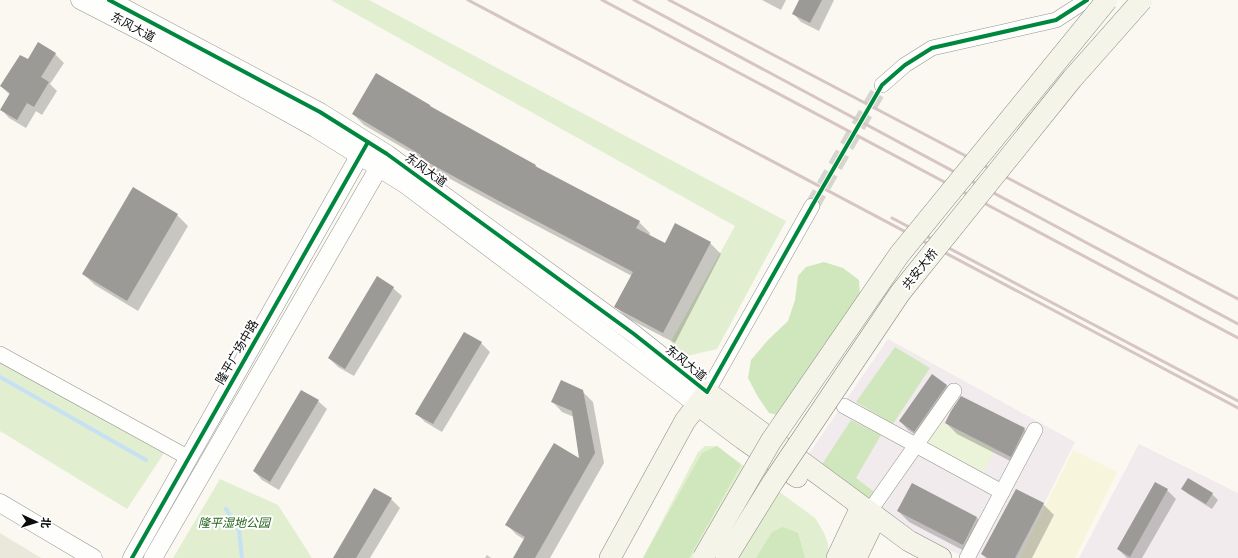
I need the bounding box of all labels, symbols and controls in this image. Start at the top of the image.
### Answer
street label: 东风大道 [109,9,158,44]
street label: 东风大道 [402,149,450,190]
street label: 共安大桥 [899,245,941,292]
street label: 隆平广场中路 [212,317,261,387]
street label: 东风大道 [663,342,710,384]
north arrow [16,502,56,542]
park label: 隆平湿地公园 [198,515,272,530]
text: 北 [39,517,53,529]

